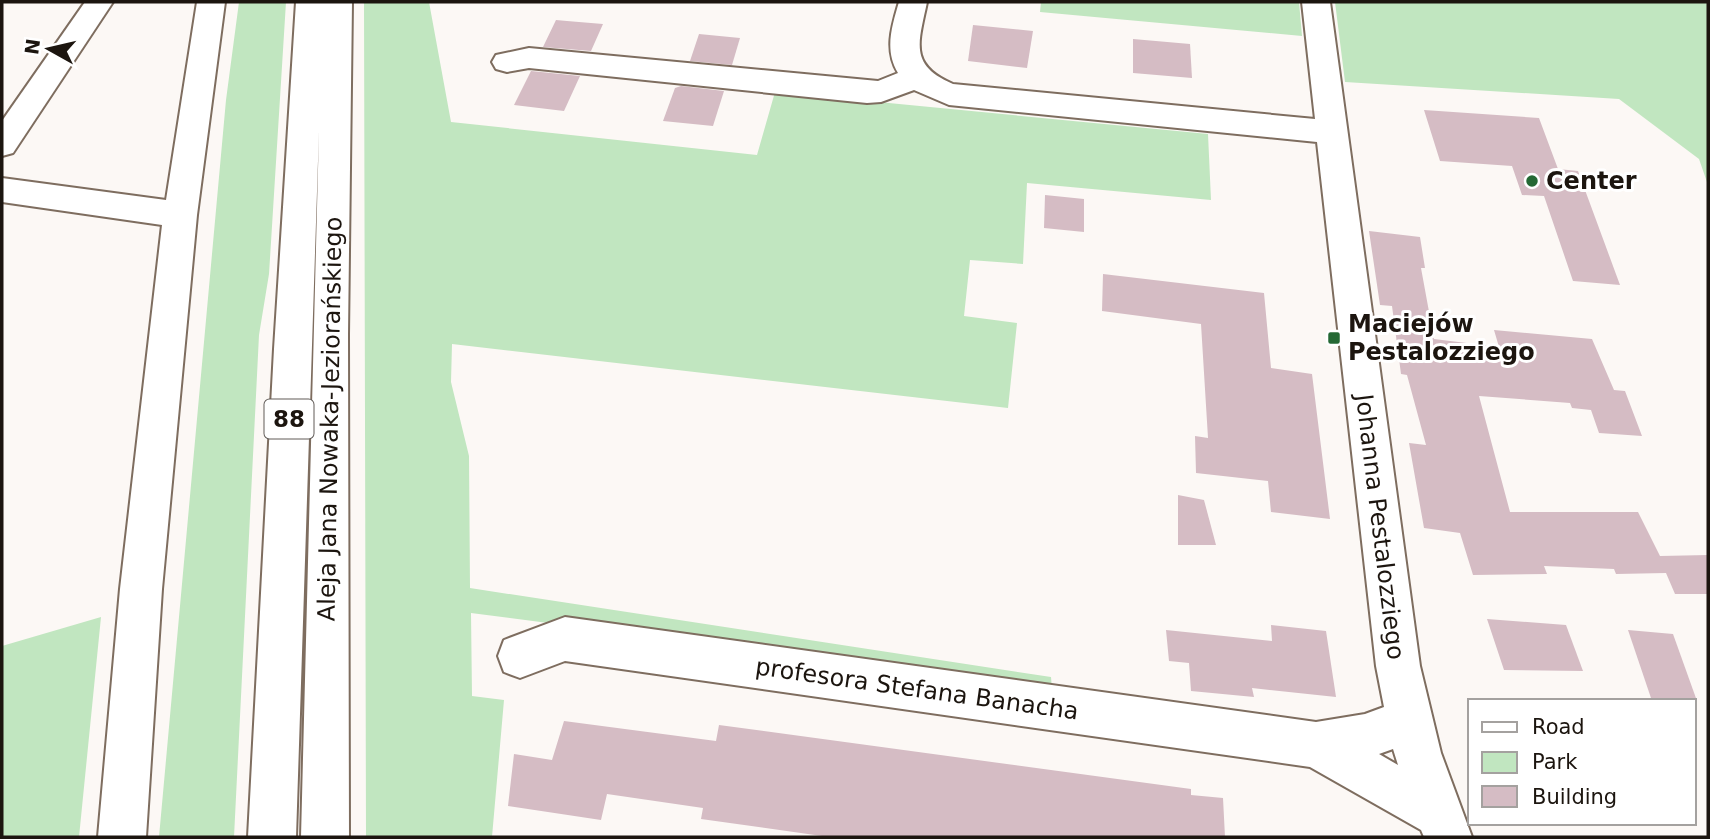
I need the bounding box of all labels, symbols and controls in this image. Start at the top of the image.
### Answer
north arrow [14,14,84,84]
text: N [20,37,44,56]
place label: Center [1546,167,1637,195]
marker: Center [1524,173,1540,189]
street label: Aleja Jana Nowaka-Jeziorańskiego [312,216,348,622]
place label: Maciejów Pestalozziego [1348,310,1535,366]
marker: Maciejów Pestalozziego [1326,330,1342,346]
street label: Johanna Pestalozziego [1350,391,1410,661]
road number: 88 [264,400,314,438]
street label: profesora Stefana Banacha [754,652,1080,726]
legend [1468,699,1696,825]
text: Road [1532,715,1585,739]
text: Park [1532,750,1578,774]
text: Building [1532,785,1617,809]

